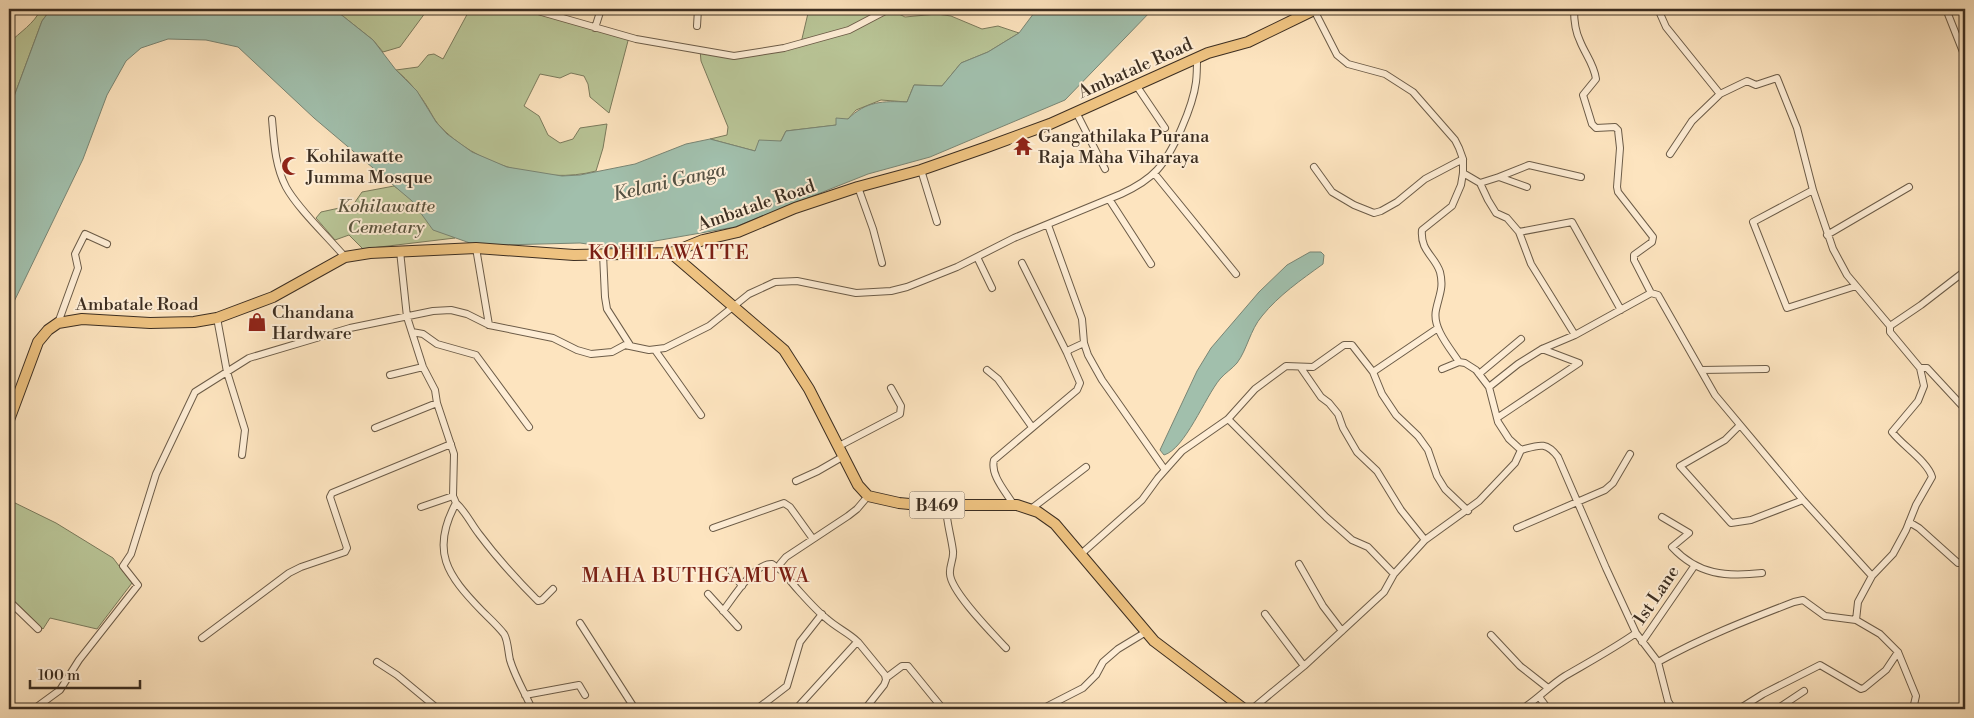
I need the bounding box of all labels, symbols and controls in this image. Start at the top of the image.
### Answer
street label: Ambatale Road [1073,33,1197,104]
place label: Gangathilaka Purana Raja Maha Viharaya [1038,125,1210,169]
temple icon: Gangathilaka Purana Raja Maha Viharaya [1012,135,1034,157]
place label: Kohilawatte Jumma Mosque [305,145,433,189]
mosque icon: Kohilawatte Jumma Mosque [280,155,302,177]
water label: Kelani Ganga [611,157,728,207]
street label: Ambatale Road [693,174,819,237]
park label: Kohilawatte Cemetary [337,195,436,239]
district label: KOHILAWATTE [588,241,750,266]
street label: Ambatale Road [74,293,199,316]
place label: Chandana Hardware [272,301,355,345]
shop icon: Chandana Hardware [246,311,268,333]
road number: B469 [910,492,964,518]
street label: 1st Lane [1628,561,1685,629]
district label: MAHA BUTHGAMUWA [582,564,811,589]
scale bar [30,658,140,690]
text: 100 m [38,666,80,685]

